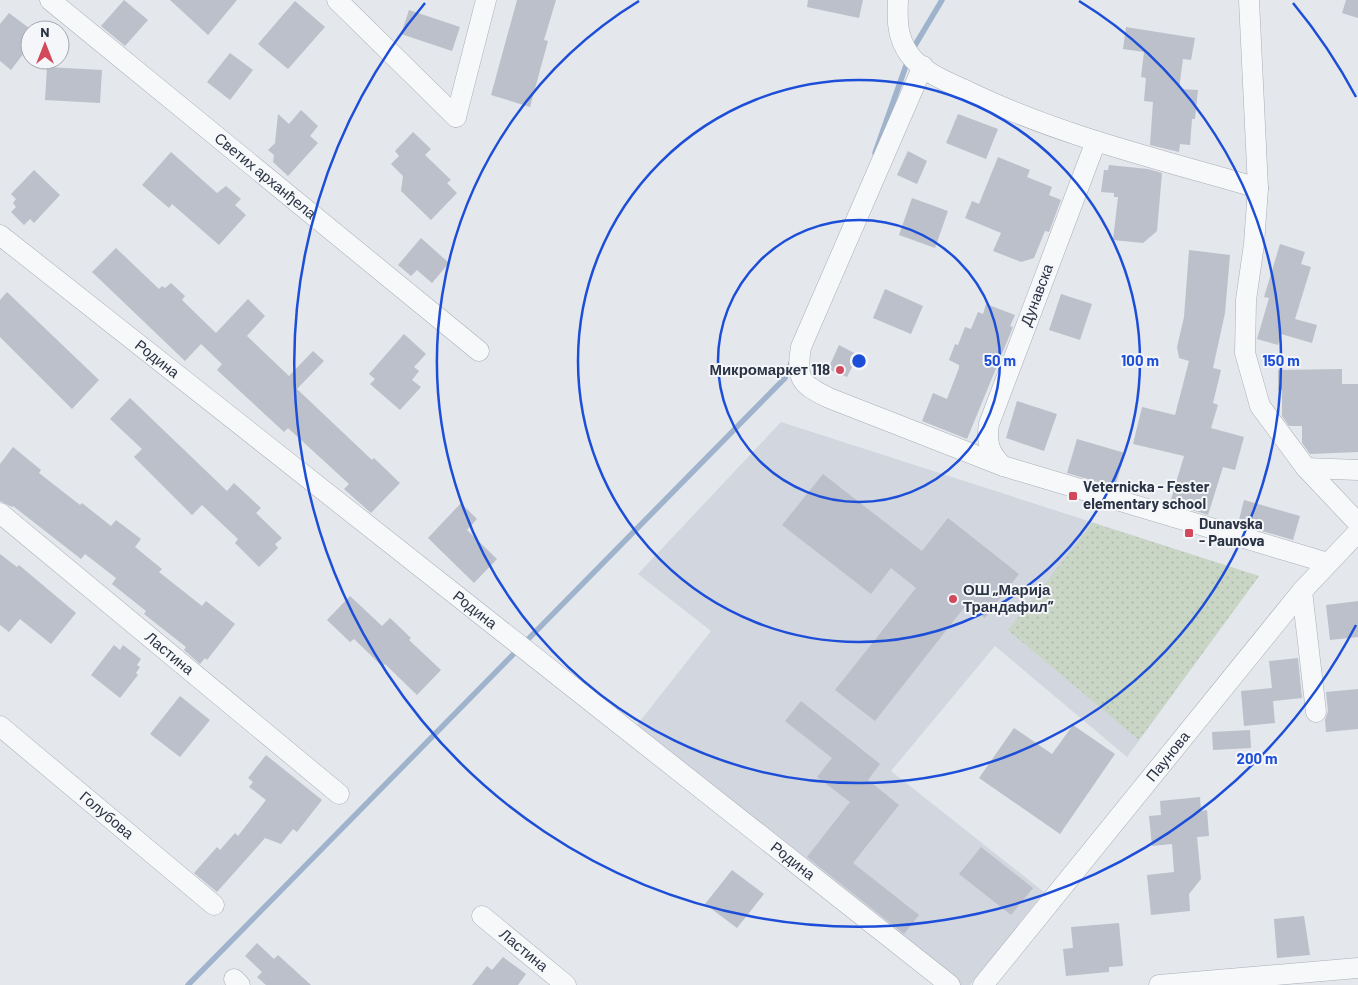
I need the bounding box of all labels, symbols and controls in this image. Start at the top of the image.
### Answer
north arrow [20,20,70,70]
text: N [40,23,50,40]
street label: Светих арханђела [211,128,321,223]
street label: Дунавска [1016,260,1056,328]
street label: Родина [132,335,184,381]
text: 50 m [984,351,1016,369]
text: 100 m [1121,351,1159,369]
text: 150 m [1262,351,1300,369]
centre of rings [850,352,868,370]
place label: Микромаркет 118 [709,360,830,378]
marker: Микромаркет 118 [834,364,846,376]
place label: Veternicka - Fester elementary school [1083,477,1210,512]
marker: Veternicka - Fester elementary school [1067,490,1079,502]
place label: Dunavska - Paunova [1199,514,1265,549]
marker: Dunavska - Paunova [1183,527,1195,539]
place label: ОШ „Марија Трандафил” [963,580,1054,615]
street label: Родина [450,586,502,632]
marker: ОШ „Марија Трандафил” [947,593,959,605]
street label: Ластина [142,627,198,678]
street label: Паунова [1142,727,1193,785]
text: 200 m [1236,749,1278,767]
street label: Голубова [77,787,138,842]
street label: Родина [768,837,820,883]
street label: Ластина [496,924,553,975]

